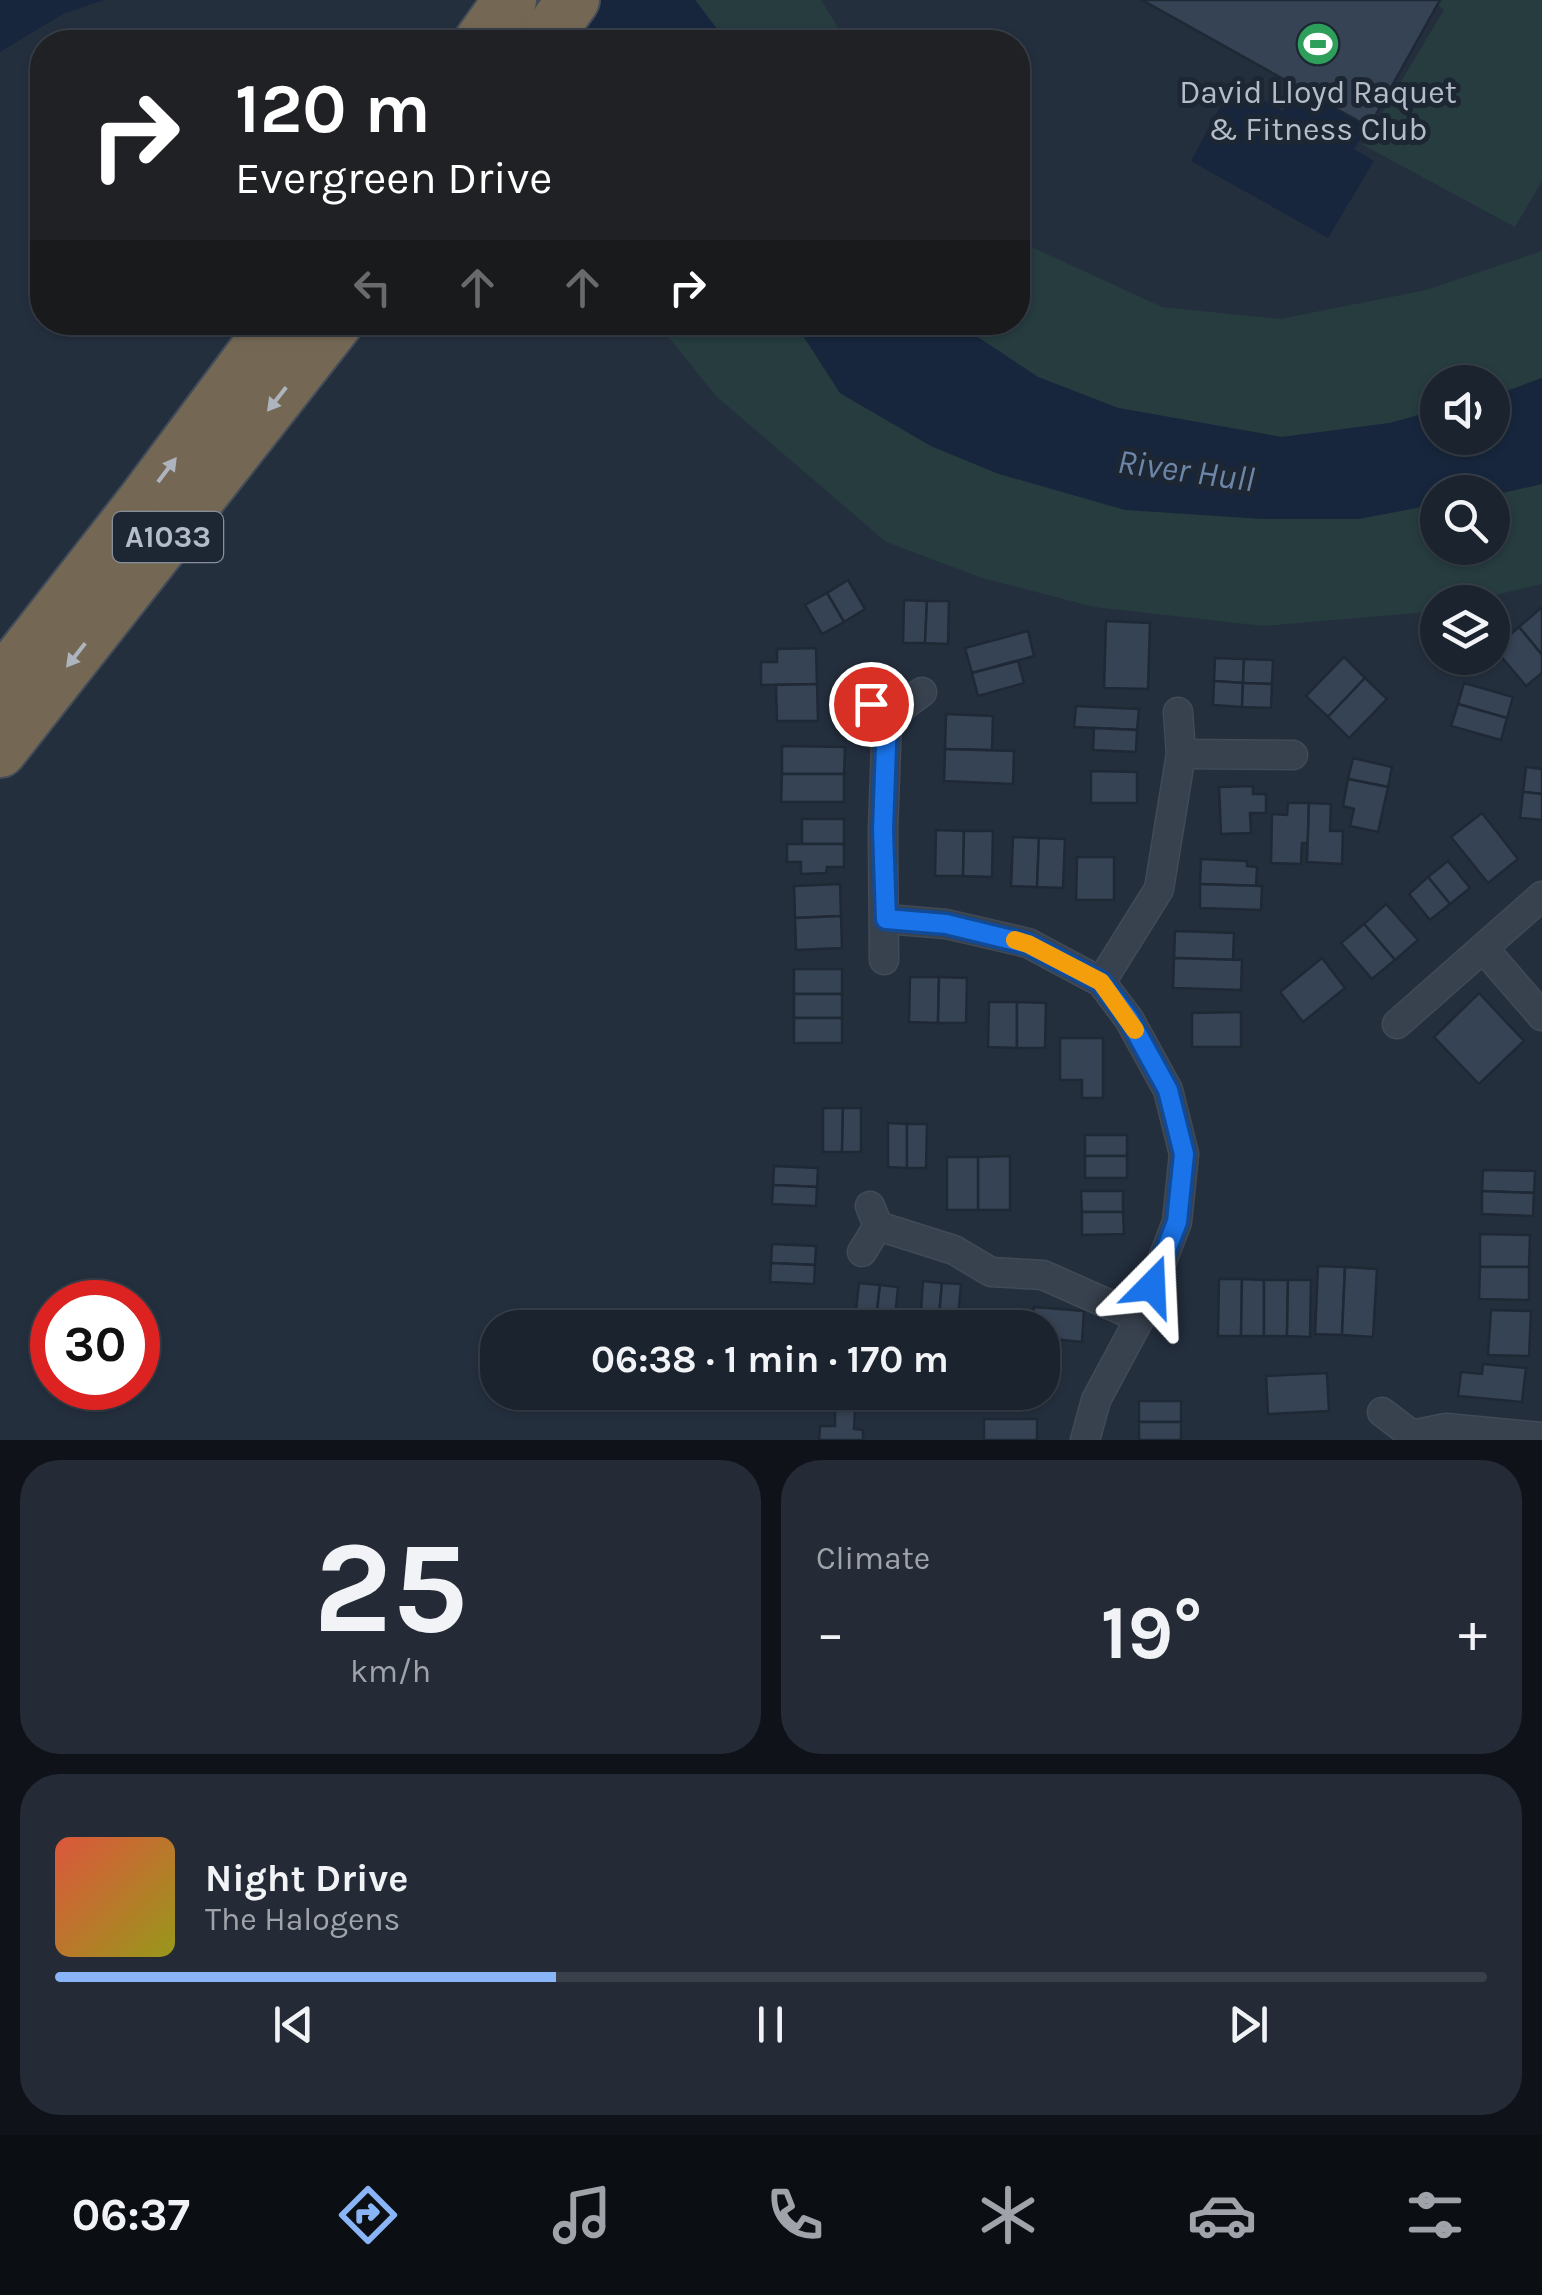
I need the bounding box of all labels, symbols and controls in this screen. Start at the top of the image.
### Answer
sports icon: David Lloyd Raquet & Fitness Club [1295,21,1341,67]
text: 120 m [235,68,431,150]
icon: right [70,70,200,200]
place label: David Lloyd Raquet & Fitness Club [1179,74,1457,148]
text: Evergreen Drive [235,152,552,204]
icon: left [345,260,400,315]
icon: ahead [450,260,505,315]
icon: ahead [555,260,610,315]
icon: right [660,260,715,315]
map controls [1420,365,1510,675]
button: sound [1420,365,1510,455]
one-way arrow [267,386,287,412]
water label: River Hull [1115,441,1257,500]
one-way arrow [157,457,177,483]
button: search [1420,475,1510,565]
road number: A1033 [113,512,223,562]
button: layers [1420,585,1510,675]
one-way arrow [66,642,87,668]
pin [829,662,914,747]
icon: arrive [844,677,899,732]
position arrow [1100,1234,1204,1338]
speed limit sign: 30 [30,1280,160,1410]
text: 06:38 · 1 min · 170 m [591,1337,949,1382]
text: 25 [313,1512,468,1664]
text: Climate [816,1540,930,1577]
text: 19° [1101,1589,1202,1677]
text: − [816,1601,845,1665]
text: + [1458,1601,1487,1665]
text: km/h [350,1653,431,1690]
text: Night Drive [205,1856,408,1901]
text: The Halogens [205,1901,400,1938]
icon: previous [266,1997,321,2052]
icon: pause [743,1997,798,2052]
icon: next [1221,1997,1276,2052]
icon: directions [333,2180,403,2250]
icon: music [547,2180,617,2250]
icon: phone [760,2180,830,2250]
icon: climate [973,2180,1043,2250]
icon: car [1187,2180,1257,2250]
icon: filters [1400,2180,1470,2250]
text: 06:37 [72,2189,190,2241]

